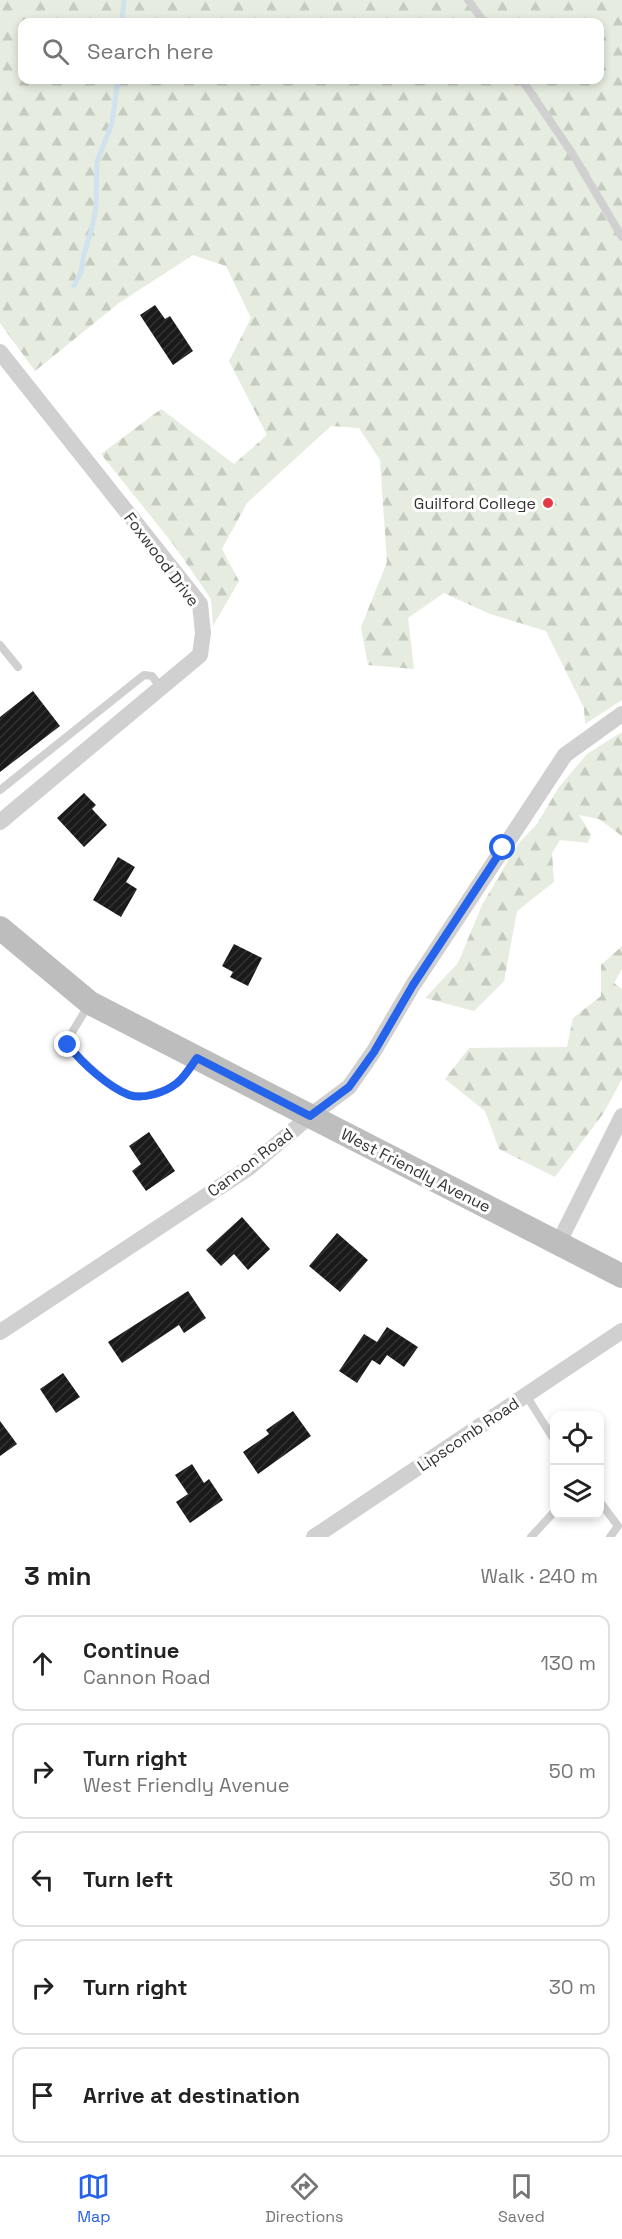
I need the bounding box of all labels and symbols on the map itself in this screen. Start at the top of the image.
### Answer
place label: Guilford College [414,493,536,514]
marker: Guilford College [541,496,555,510]
street label: Foxwood Drive [119,508,204,611]
route start [489,834,515,860]
route end [54,1031,80,1057]
street label: Cannon Road [203,1123,297,1202]
street label: West Friendly Avenue [337,1124,494,1217]
street label: Lipscomb Road [413,1393,523,1476]

